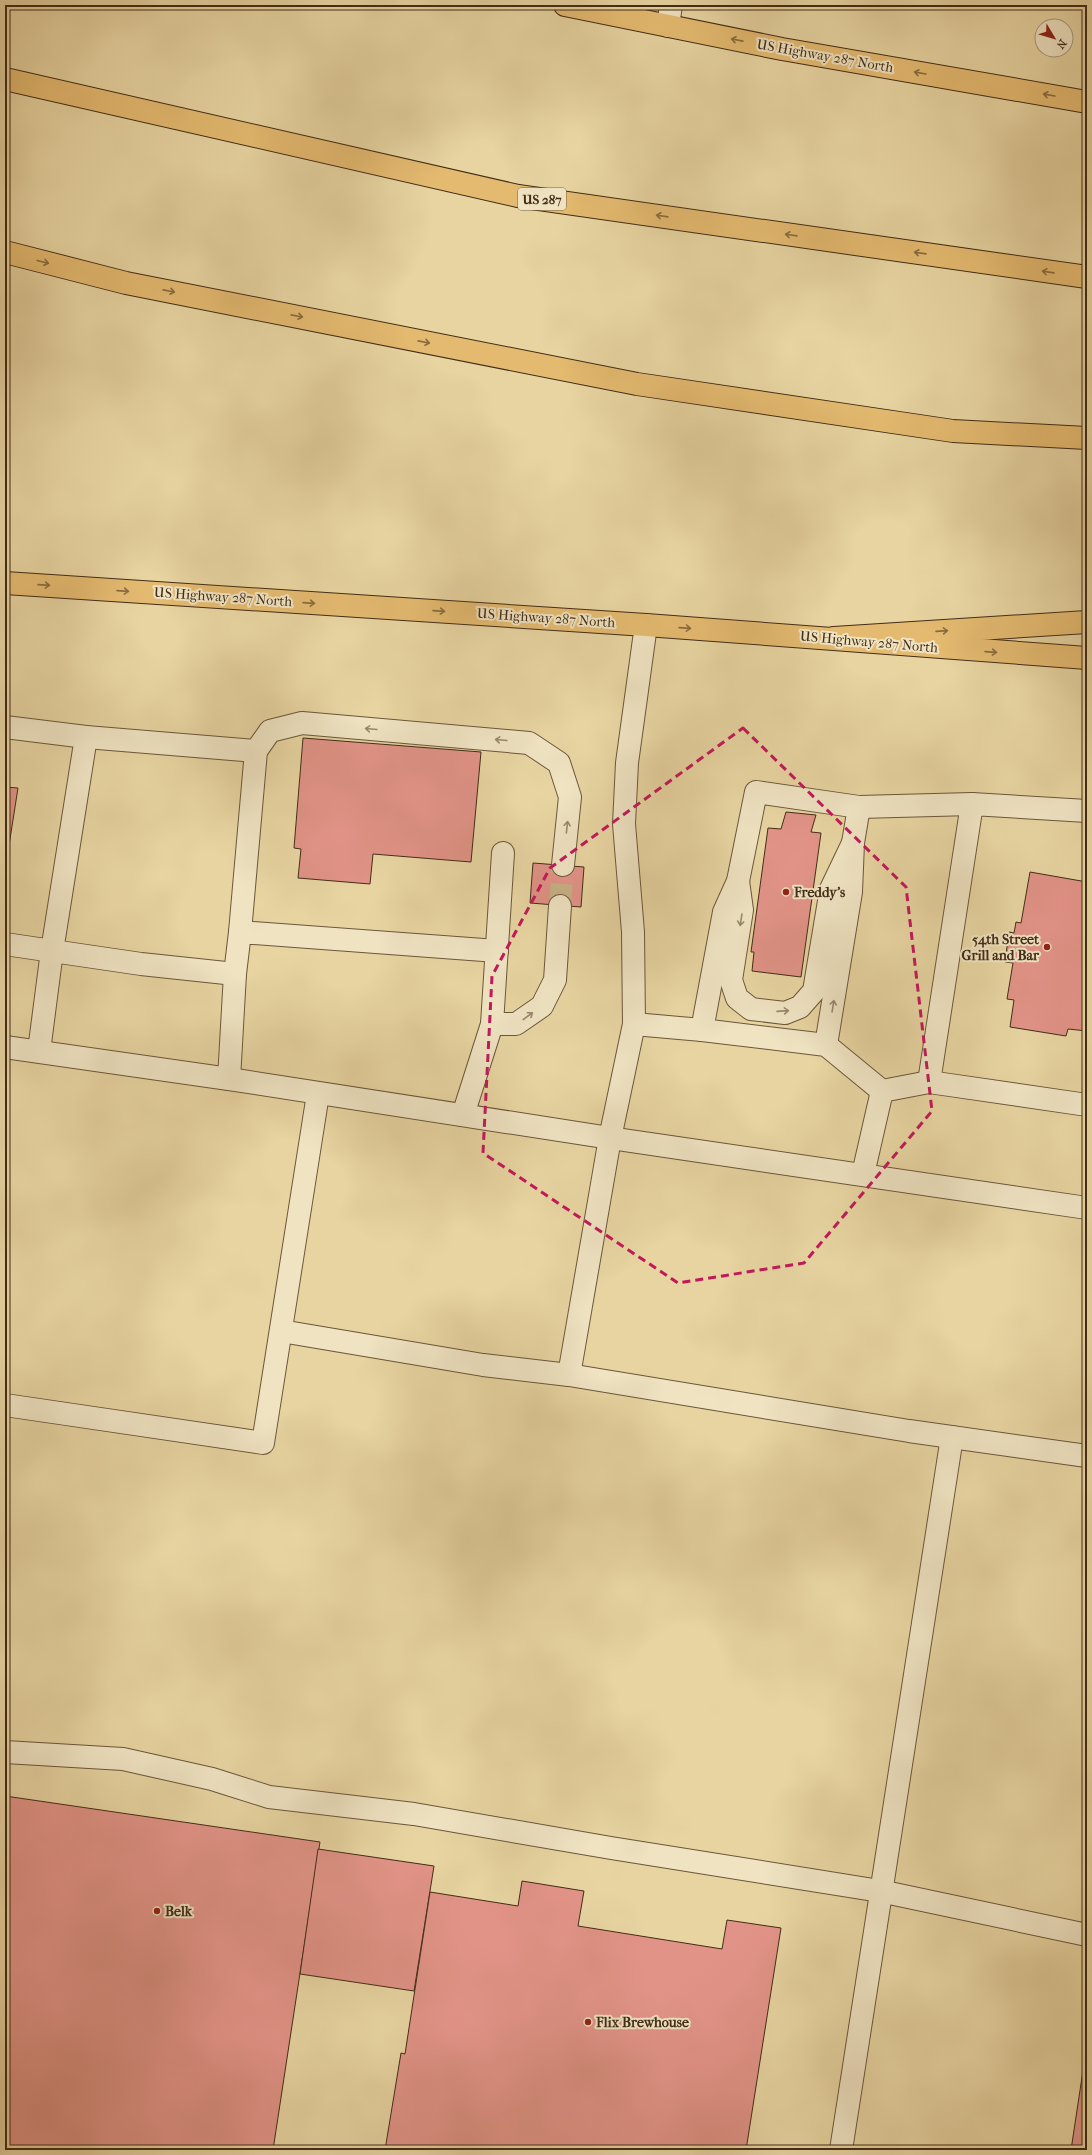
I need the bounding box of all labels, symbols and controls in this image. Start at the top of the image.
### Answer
north arrow [1034,18,1074,58]
one-way arrow [731,35,744,43]
street label: US Highway 287 North [755,36,895,76]
text: N [1053,37,1069,52]
one-way arrow [914,69,927,77]
one-way arrow [1042,91,1055,99]
road number: US 287 [518,188,566,210]
one-way arrow [656,212,669,220]
one-way arrow [785,231,798,239]
one-way arrow [914,249,927,257]
one-way arrow [36,259,49,266]
one-way arrow [1042,268,1055,276]
one-way arrow [163,288,176,296]
one-way arrow [290,313,303,321]
one-way arrow [418,338,431,346]
one-way arrow [37,582,50,589]
street label: US Highway 287 North [153,584,293,610]
one-way arrow [116,587,129,594]
one-way arrow [302,599,315,606]
street label: US Highway 287 North [476,605,616,631]
one-way arrow [432,608,445,615]
one-way arrow [678,624,691,631]
street label: US Highway 287 North [799,627,939,657]
one-way arrow [935,628,948,635]
one-way arrow [984,648,997,655]
one-way arrow [365,726,378,733]
one-way arrow [495,737,508,744]
one-way arrow [564,821,571,834]
place label: Freddy's [793,884,846,901]
marker: Freddy's [781,887,791,897]
one-way arrow [736,913,744,926]
place label: 54th Street Grill and Bar [962,931,1040,964]
marker: 54th Street Grill and Bar [1042,942,1052,952]
one-way arrow [829,1000,837,1013]
one-way arrow [776,1008,789,1015]
one-way arrow [522,1012,533,1020]
place label: Belk [165,1903,193,1920]
marker: Belk [152,1906,162,1916]
place label: Flix Brewhouse [595,2014,689,2031]
marker: Flix Brewhouse [583,2017,593,2027]

